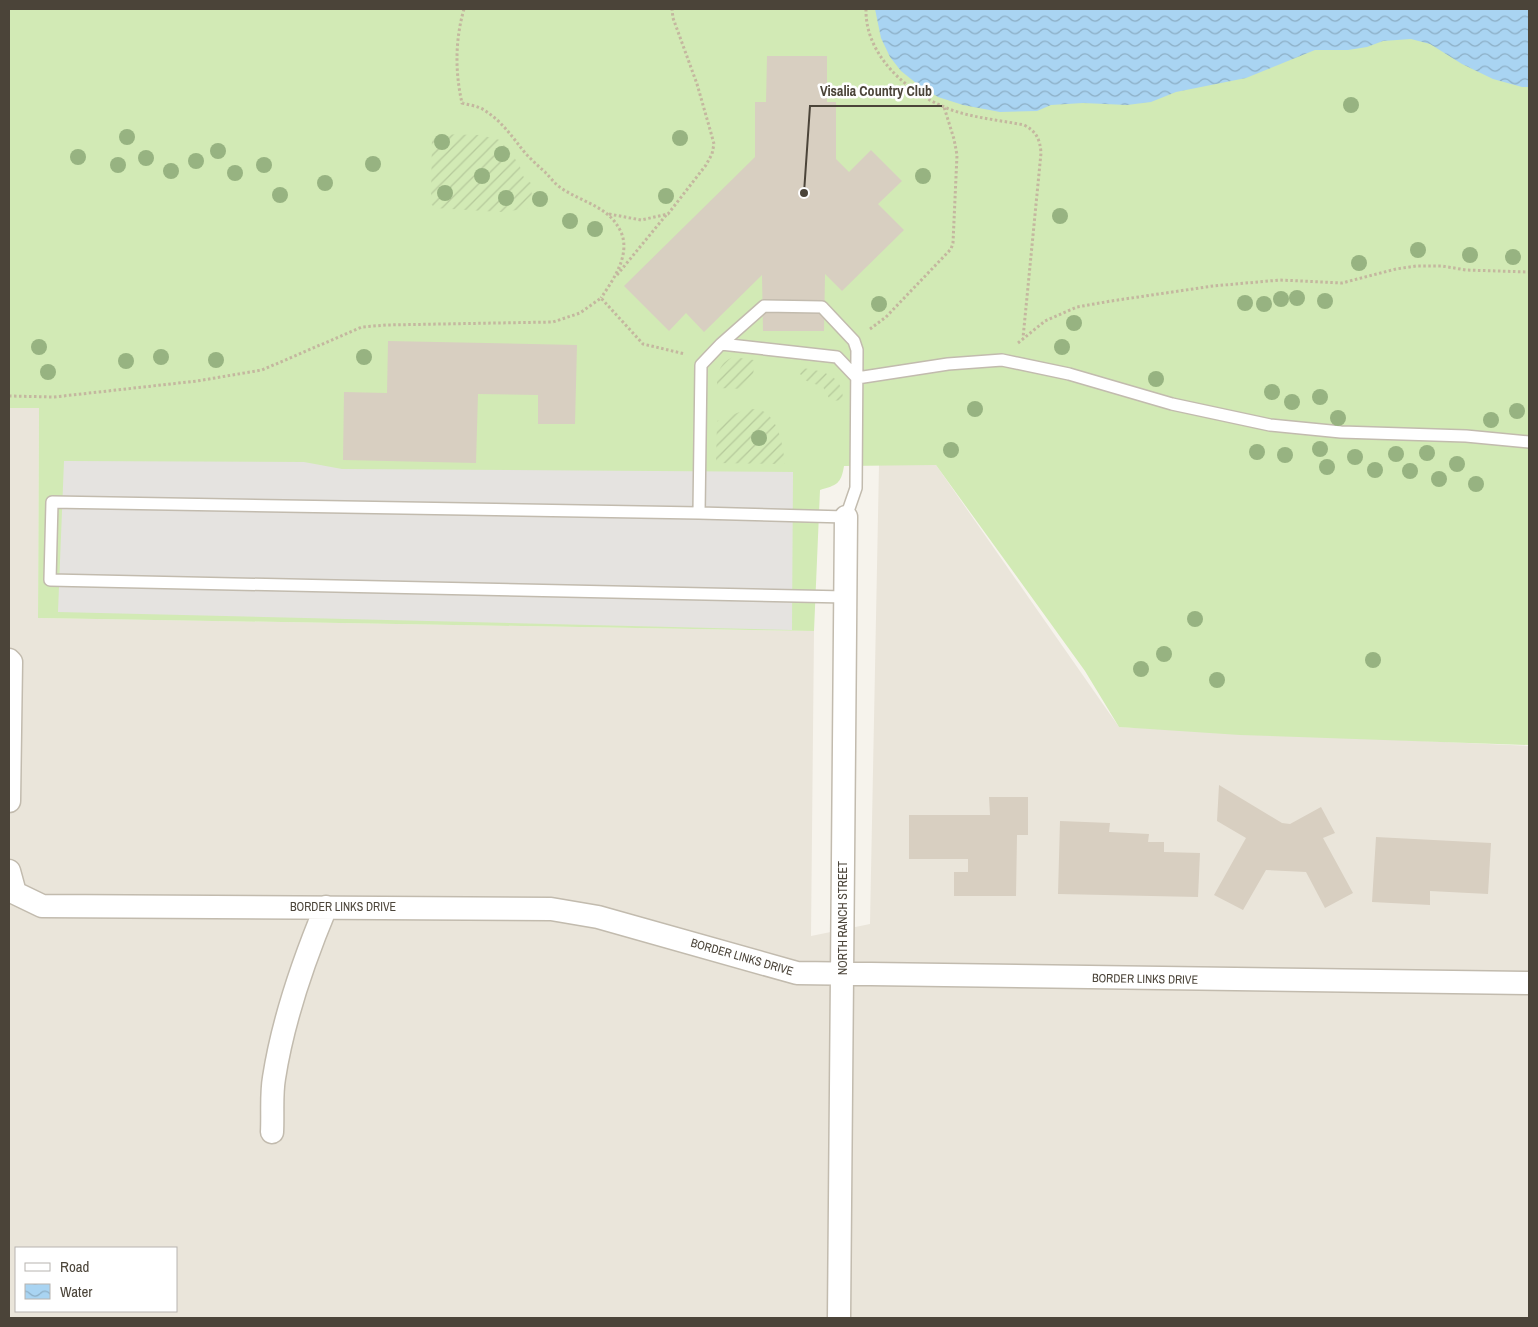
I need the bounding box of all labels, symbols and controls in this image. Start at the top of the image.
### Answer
callout: Visalia Country Club [810,77,942,106]
text: Visalia Country Club [820,82,932,100]
street label: NORTH RANCH STREET [835,861,851,975]
street label: BORDER LINKS DRIVE [290,899,396,915]
street label: BORDER LINKS DRIVE [689,935,795,979]
street label: BORDER LINKS DRIVE [1092,970,1198,988]
legend [15,1247,178,1312]
text: Road [60,1256,89,1277]
text: Water [60,1281,92,1302]

